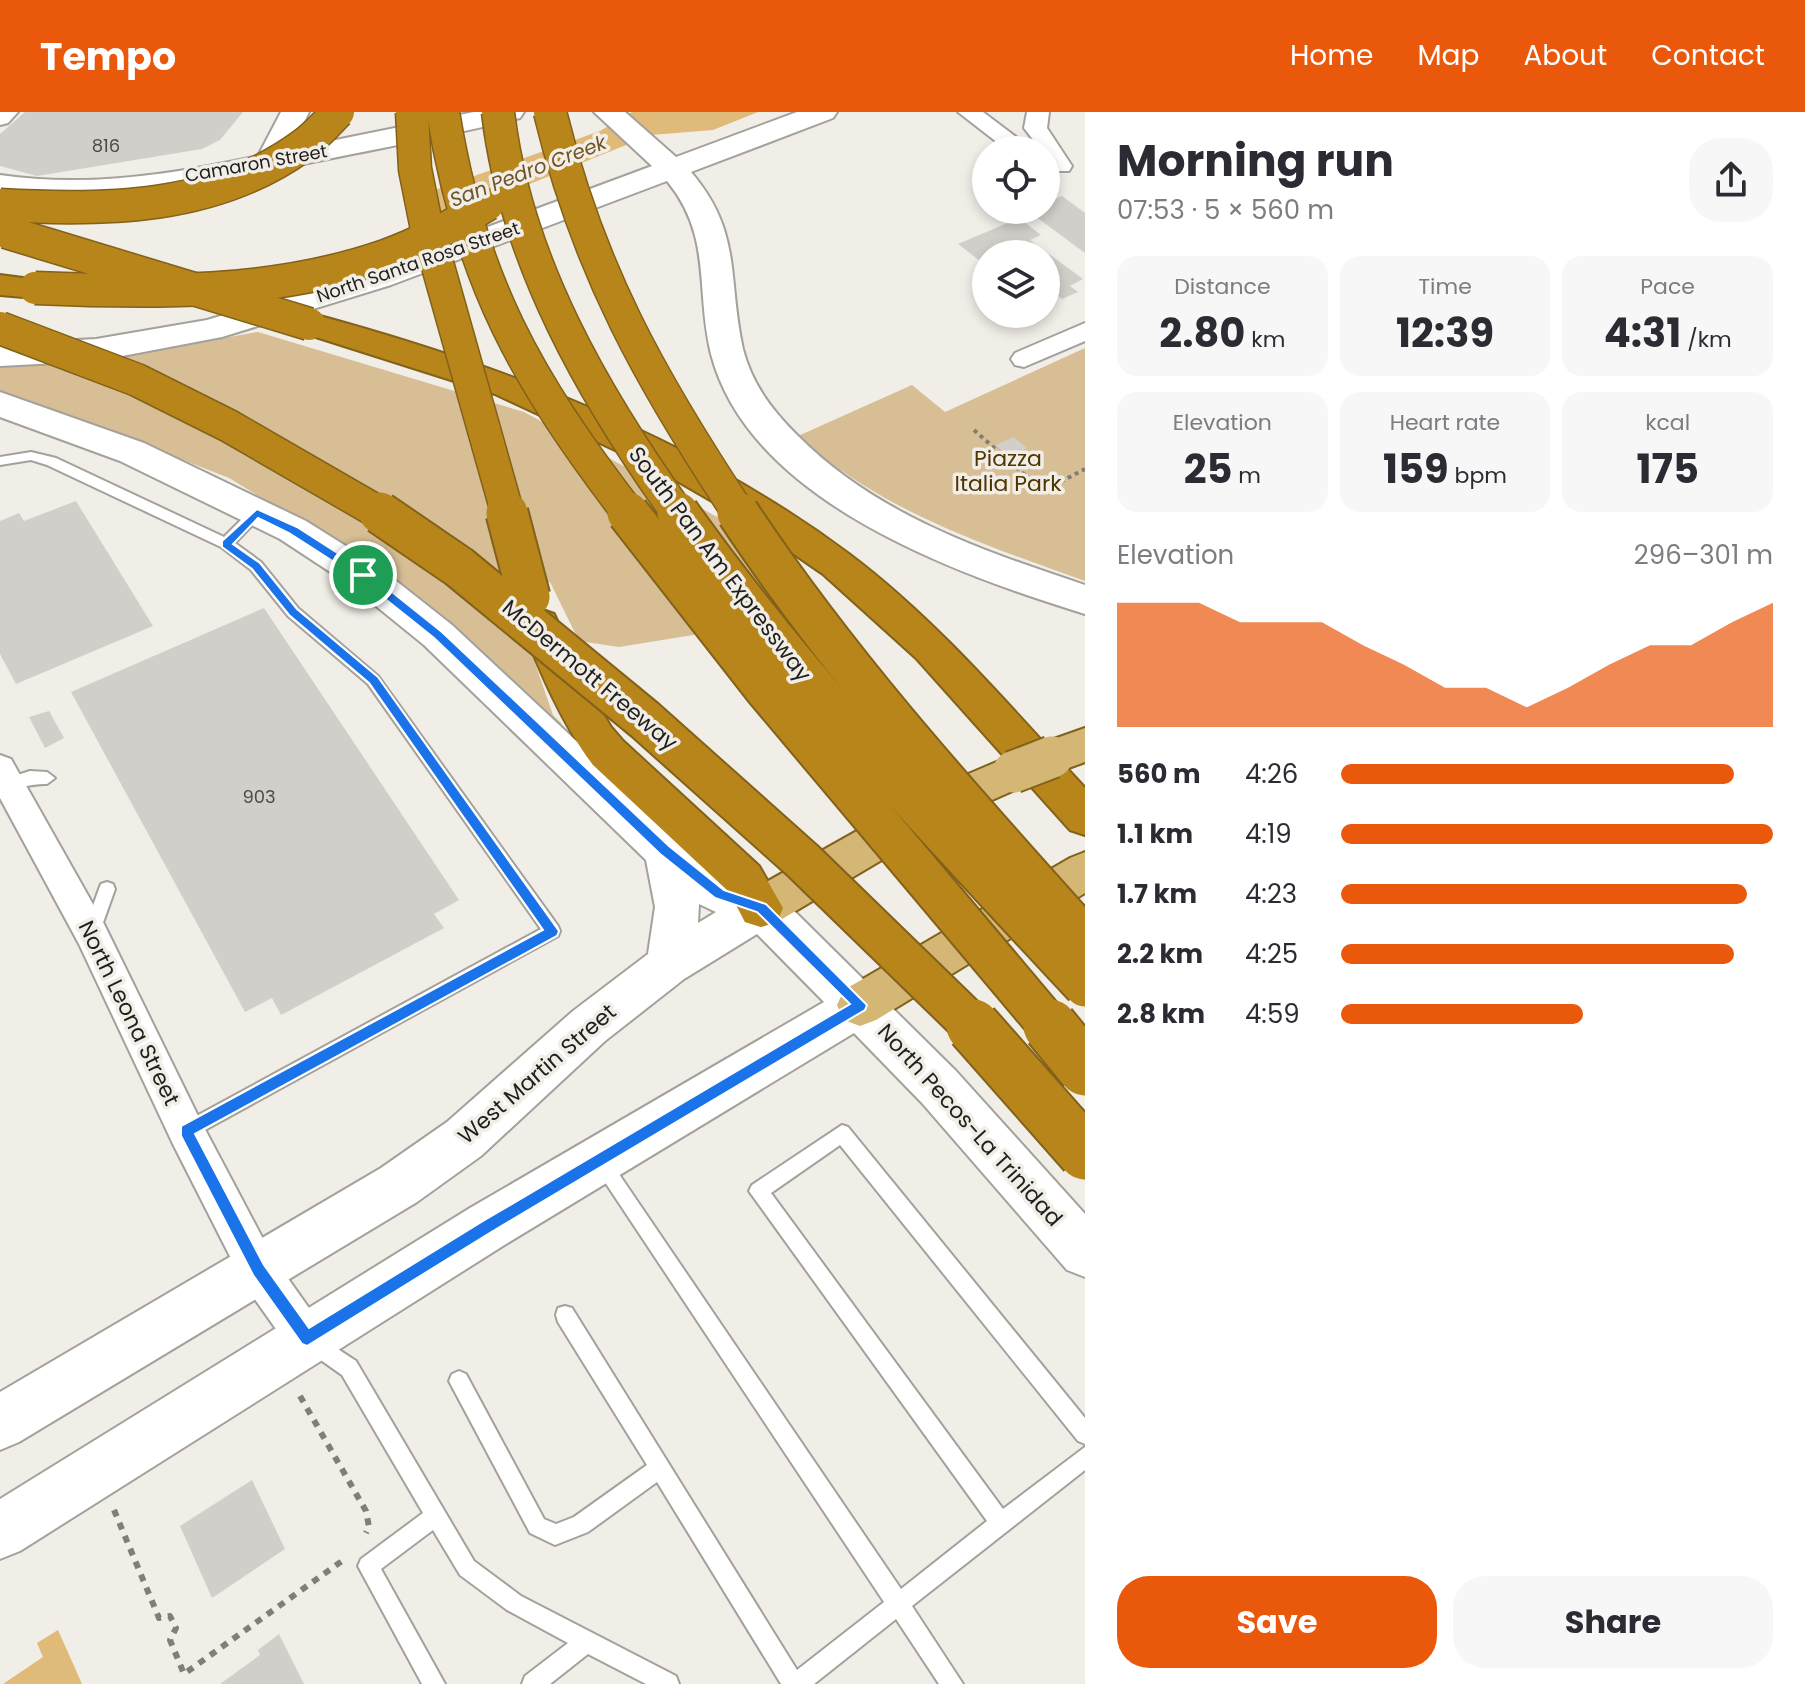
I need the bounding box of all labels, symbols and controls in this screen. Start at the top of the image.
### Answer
text: Tempo [40,30,176,83]
text: Home [1290,36,1373,75]
text: Map [1417,36,1479,75]
text: About [1523,36,1607,75]
text: Contact [1651,36,1765,75]
water label: San Pedro Creek [446,128,612,214]
text: Morning run [1117,130,1394,191]
house number: 816 [92,133,120,158]
map controls [972,136,1060,328]
button: locate [972,136,1060,224]
street label: Camaron Street [183,138,329,188]
button: share [1689,138,1773,222]
text: 07:53 · 5 × 560 m [1117,192,1334,228]
street label: North Santa Rosa Street [313,215,523,309]
button: layers [972,240,1060,328]
text: Distance [1174,271,1271,302]
text: Time [1418,271,1472,302]
text: Pace [1640,271,1695,302]
text: 2.80 [1159,305,1245,361]
text: 12:39 [1396,305,1494,361]
text: 4:31 [1604,305,1681,361]
text: km [1245,324,1285,355]
text: /km [1681,324,1732,355]
text: Elevation [1173,407,1272,438]
text: Heart rate [1390,407,1500,438]
text: kcal [1645,407,1690,438]
street label: South Pan Am Expressway [621,440,819,688]
text: 25 [1184,441,1232,497]
text: 159 [1383,441,1449,497]
text: 175 [1636,441,1699,497]
park label: Piazza Italia Park [954,443,1062,499]
text: m [1232,460,1261,491]
text: bpm [1449,460,1507,491]
text: Elevation [1117,537,1234,573]
text: 296–301 m [1634,537,1773,573]
pin [329,541,397,609]
icon: arrive [341,553,385,597]
street label: McDermott Freeway [496,592,685,758]
text: 560 m [1117,756,1200,792]
text: 4:26 [1245,756,1298,792]
house number: 903 [242,784,276,809]
text: 1.1 km [1117,816,1193,852]
text: 4:19 [1245,816,1292,852]
text: 1.7 km [1117,876,1197,912]
text: 4:23 [1245,876,1297,912]
street label: North Leona Street [71,915,187,1111]
text: 2.2 km [1117,936,1203,972]
text: 4:25 [1245,936,1298,972]
text: 2.8 km [1117,996,1205,1032]
text: 4:59 [1245,996,1300,1032]
street label: West Martin Street [451,997,623,1151]
street label: North Pecos-La Trinidad [870,1017,1070,1233]
button: Save [1117,1576,1437,1668]
button: Share [1453,1576,1773,1668]

